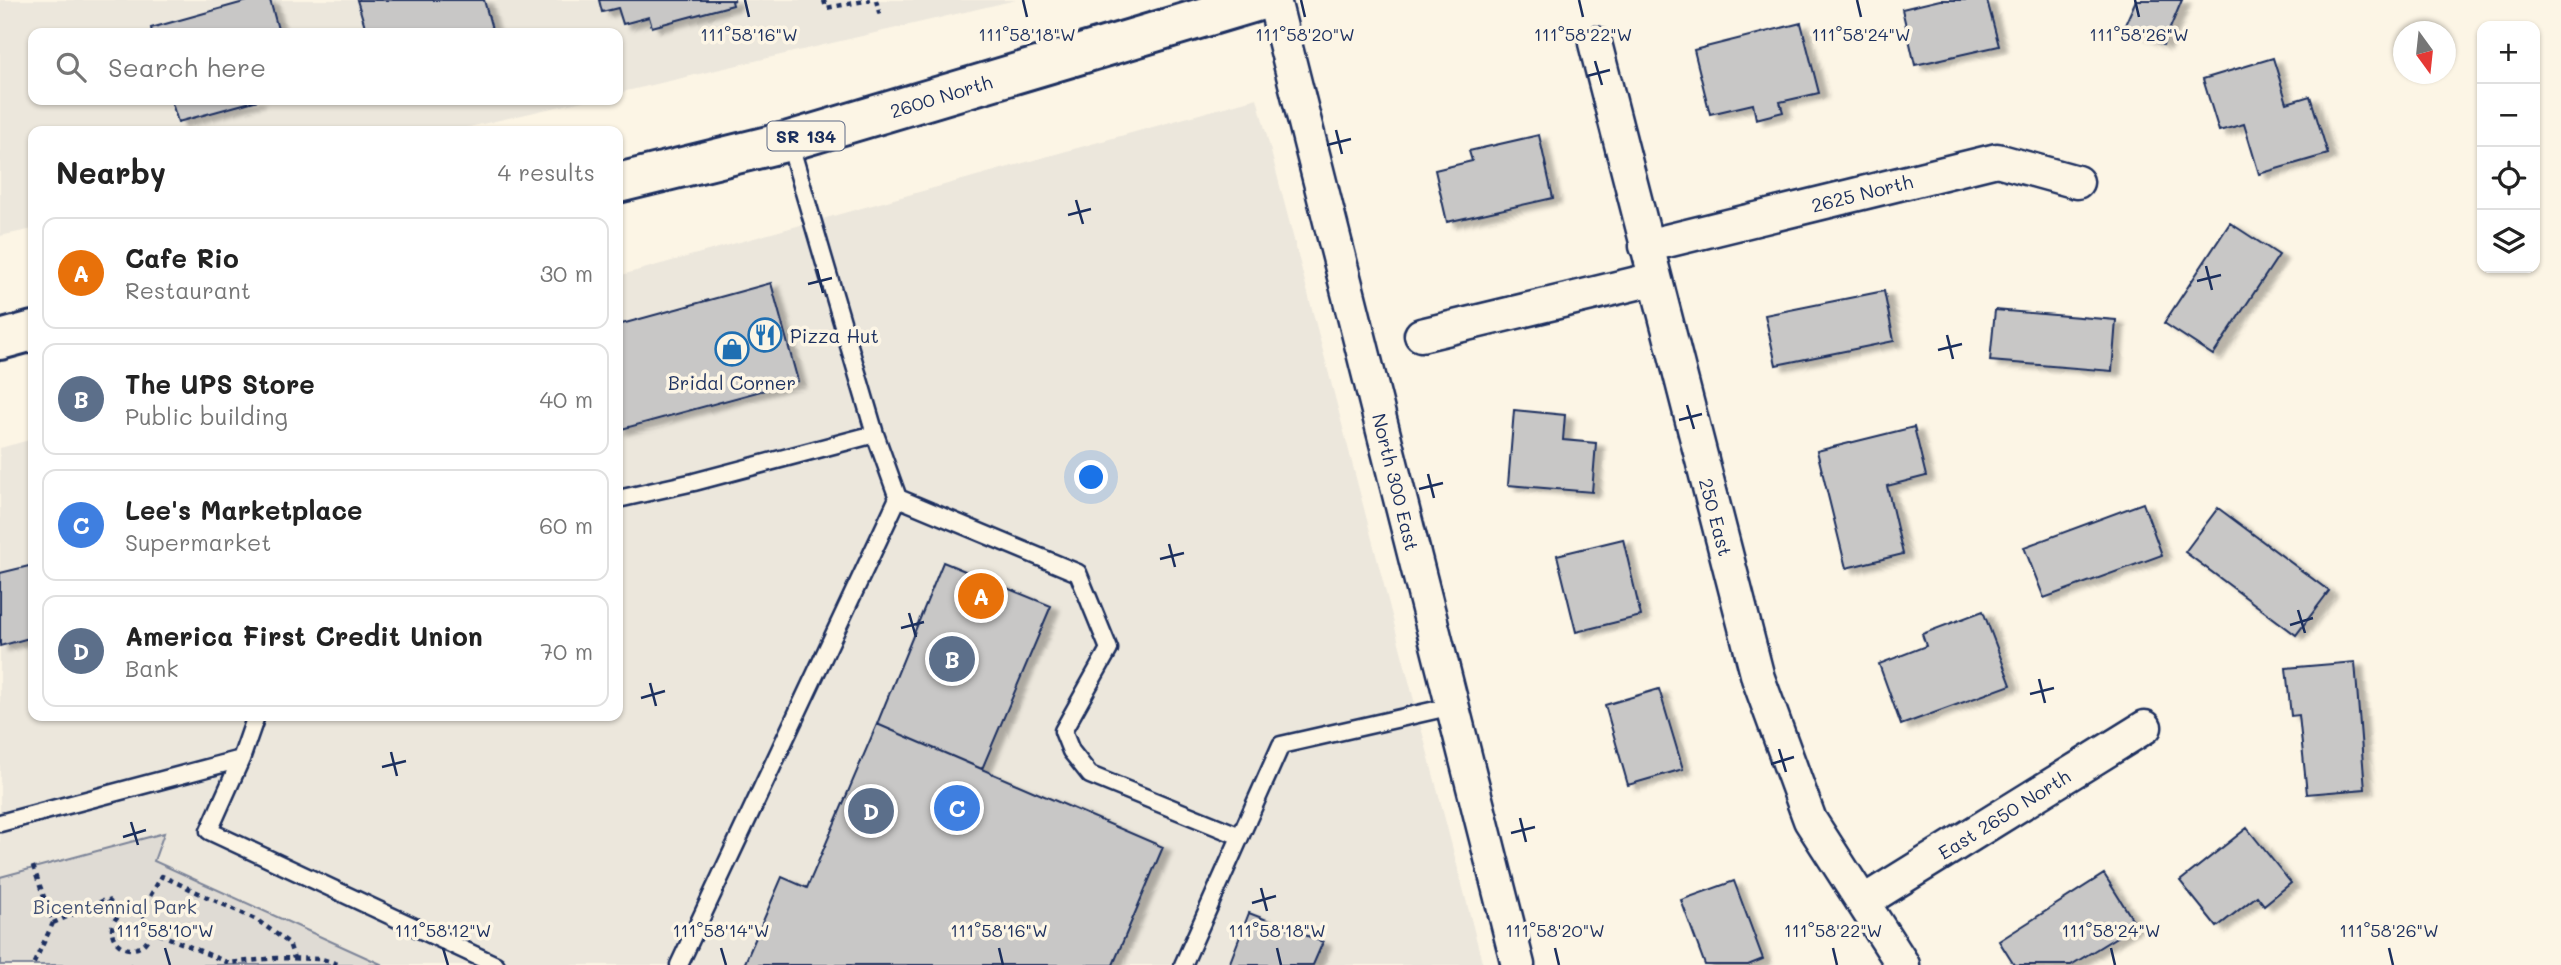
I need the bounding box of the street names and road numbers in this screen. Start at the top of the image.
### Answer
street label: 2600 North [887,69,995,123]
road number: SR 134 [768,121,844,150]
street label: 2625 North [1809,168,1915,218]
street label: North 300 East [1367,411,1425,553]
street label: 250 East [1694,475,1738,559]
street label: East 2650 North [1933,763,2075,865]

